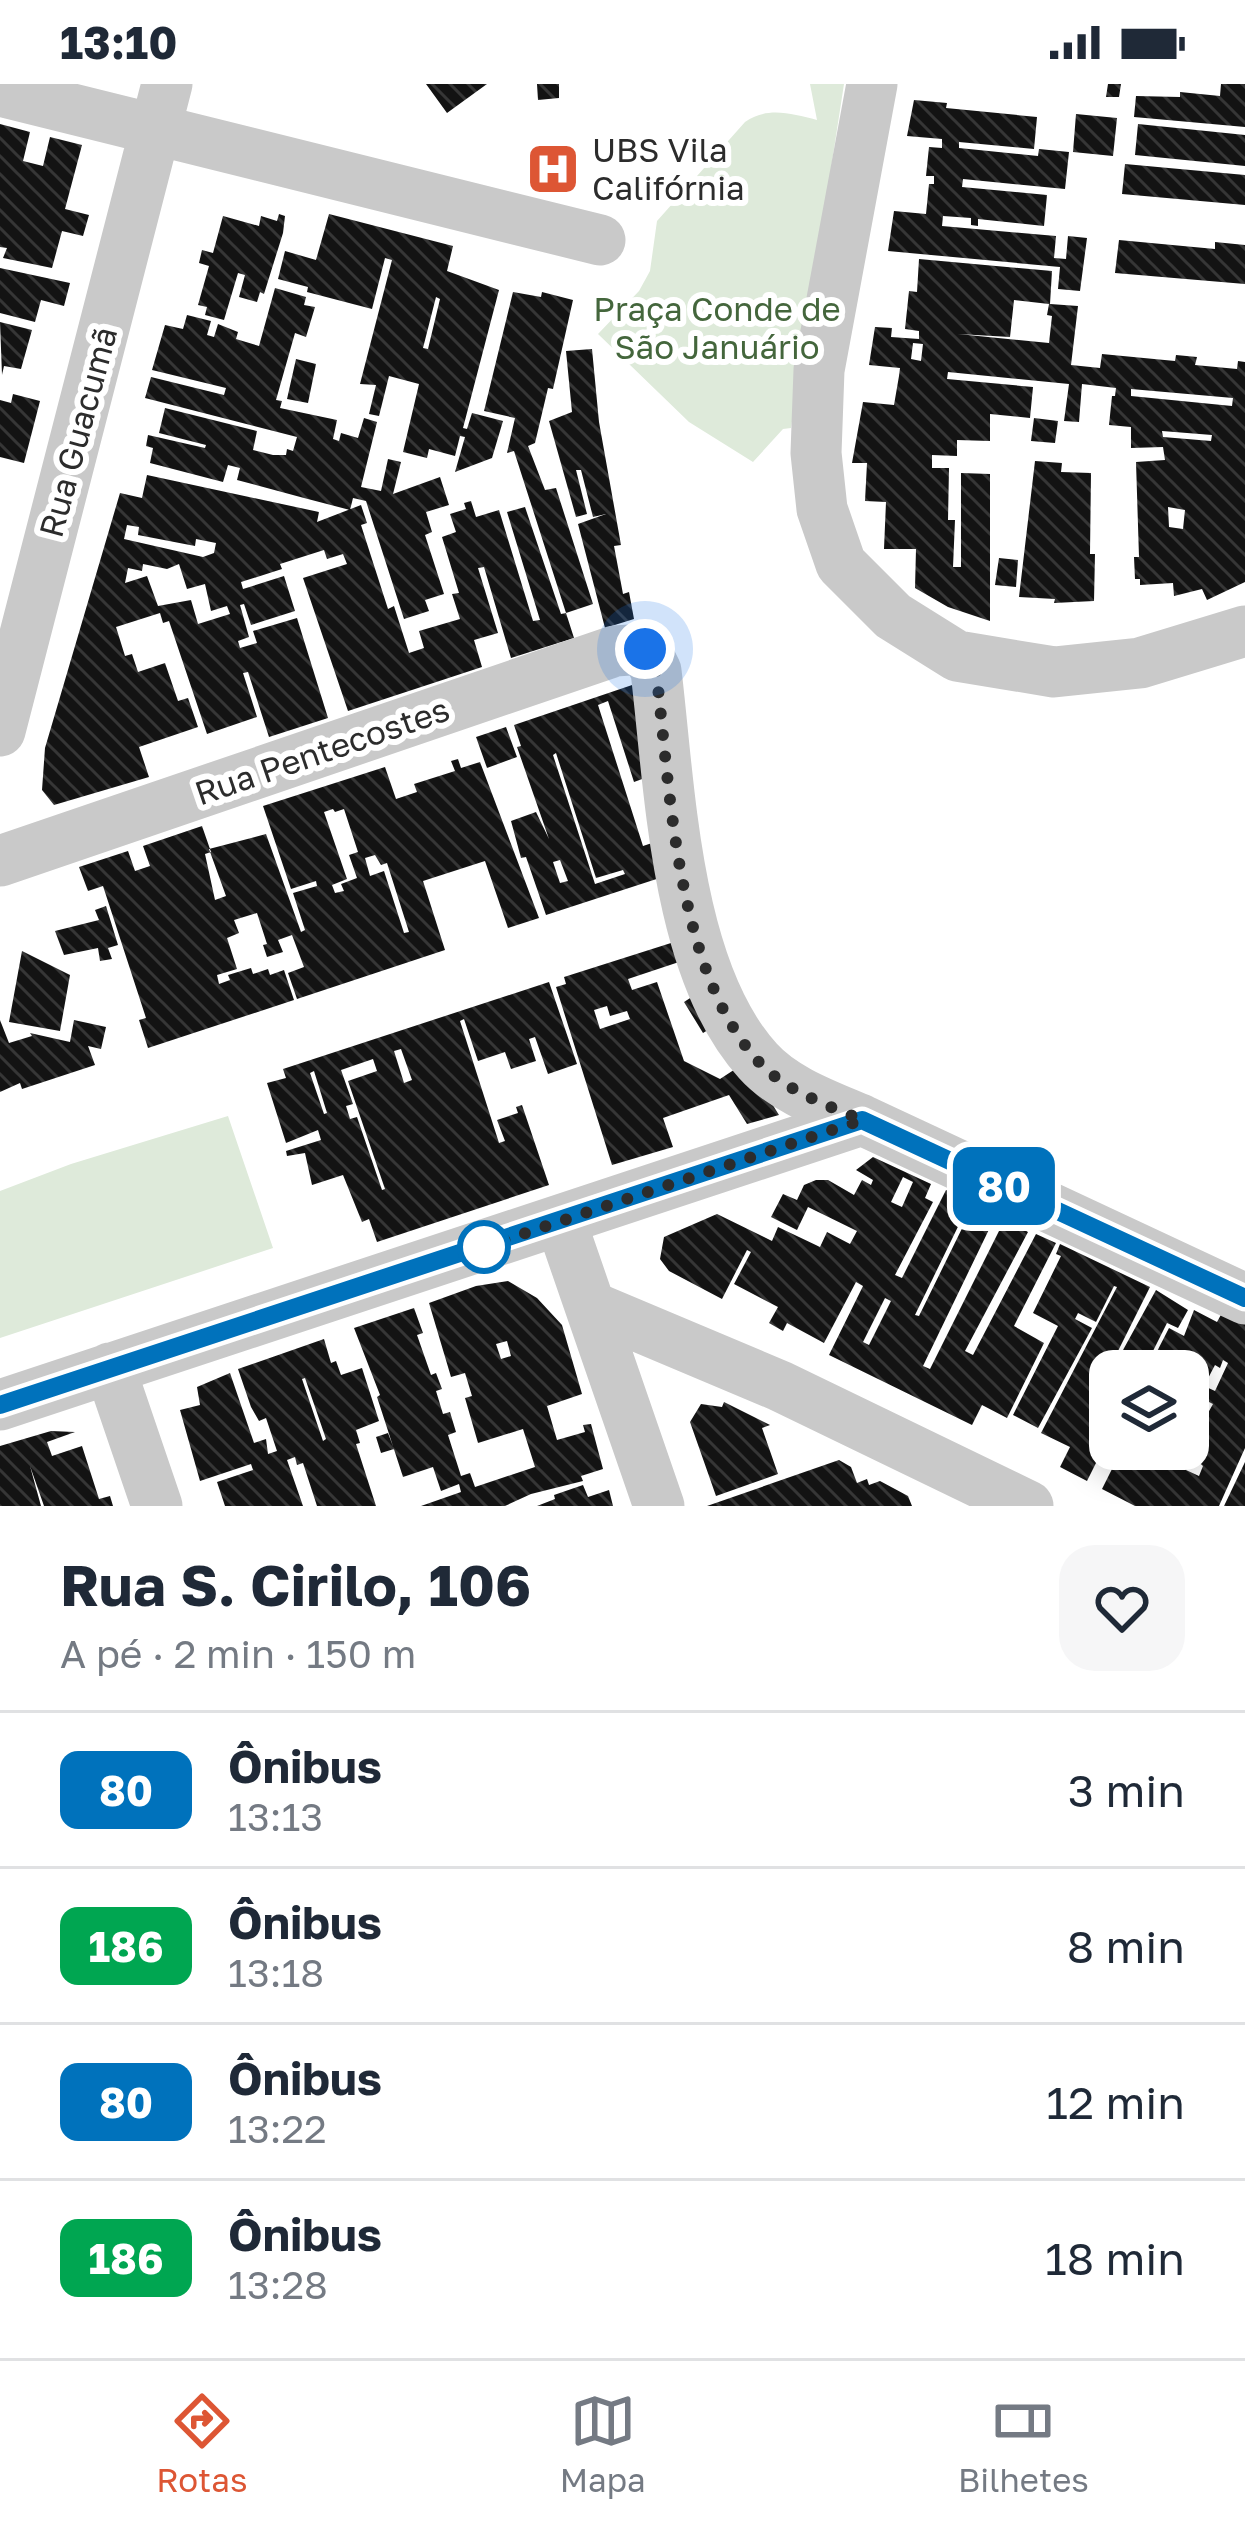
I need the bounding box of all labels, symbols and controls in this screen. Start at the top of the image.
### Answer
text: 13:10 [60,15,177,69]
place label: UBS Vila Califórnia [592,130,745,207]
hospital icon: UBS Vila Califórnia [525,141,581,197]
park label: Praça Conde de São Januário [593,289,841,366]
street label: Rua Guacumã [31,322,124,541]
your location [615,619,675,679]
street label: Rua Pentecostes [190,689,454,812]
line badge: 80 [950,1147,1058,1225]
text: 80 [977,1161,1031,1211]
unlabelled marker [459,1222,509,1272]
map controls [1089,1350,1209,1470]
button: layers [1089,1350,1209,1470]
button: heart [1059,1545,1185,1671]
text: Rua S. Cirilo, 106 [60,1550,531,1619]
text: A pé · 2 min · 150 m [60,1630,416,1677]
text: Ônibus [228,1739,382,1793]
text: 3 min [1068,1763,1185,1817]
text: 80 [99,1765,153,1815]
text: 13:13 [228,1793,323,1840]
text: Ônibus [228,1895,382,1949]
text: 8 min [1067,1919,1185,1973]
text: 186 [88,1921,164,1971]
text: 13:18 [228,1949,324,1996]
text: Ônibus [228,2051,382,2105]
text: 12 min [1046,2075,1185,2129]
text: 80 [99,2077,153,2127]
text: 13:22 [228,2105,327,2152]
text: Ônibus [228,2207,382,2261]
text: 18 min [1045,2231,1185,2285]
text: 186 [88,2233,164,2283]
text: 13:28 [228,2261,328,2308]
tab: Rotas [156,2388,247,2499]
tab: Mapa [560,2388,646,2499]
tab: Bilhetes [958,2388,1089,2499]

